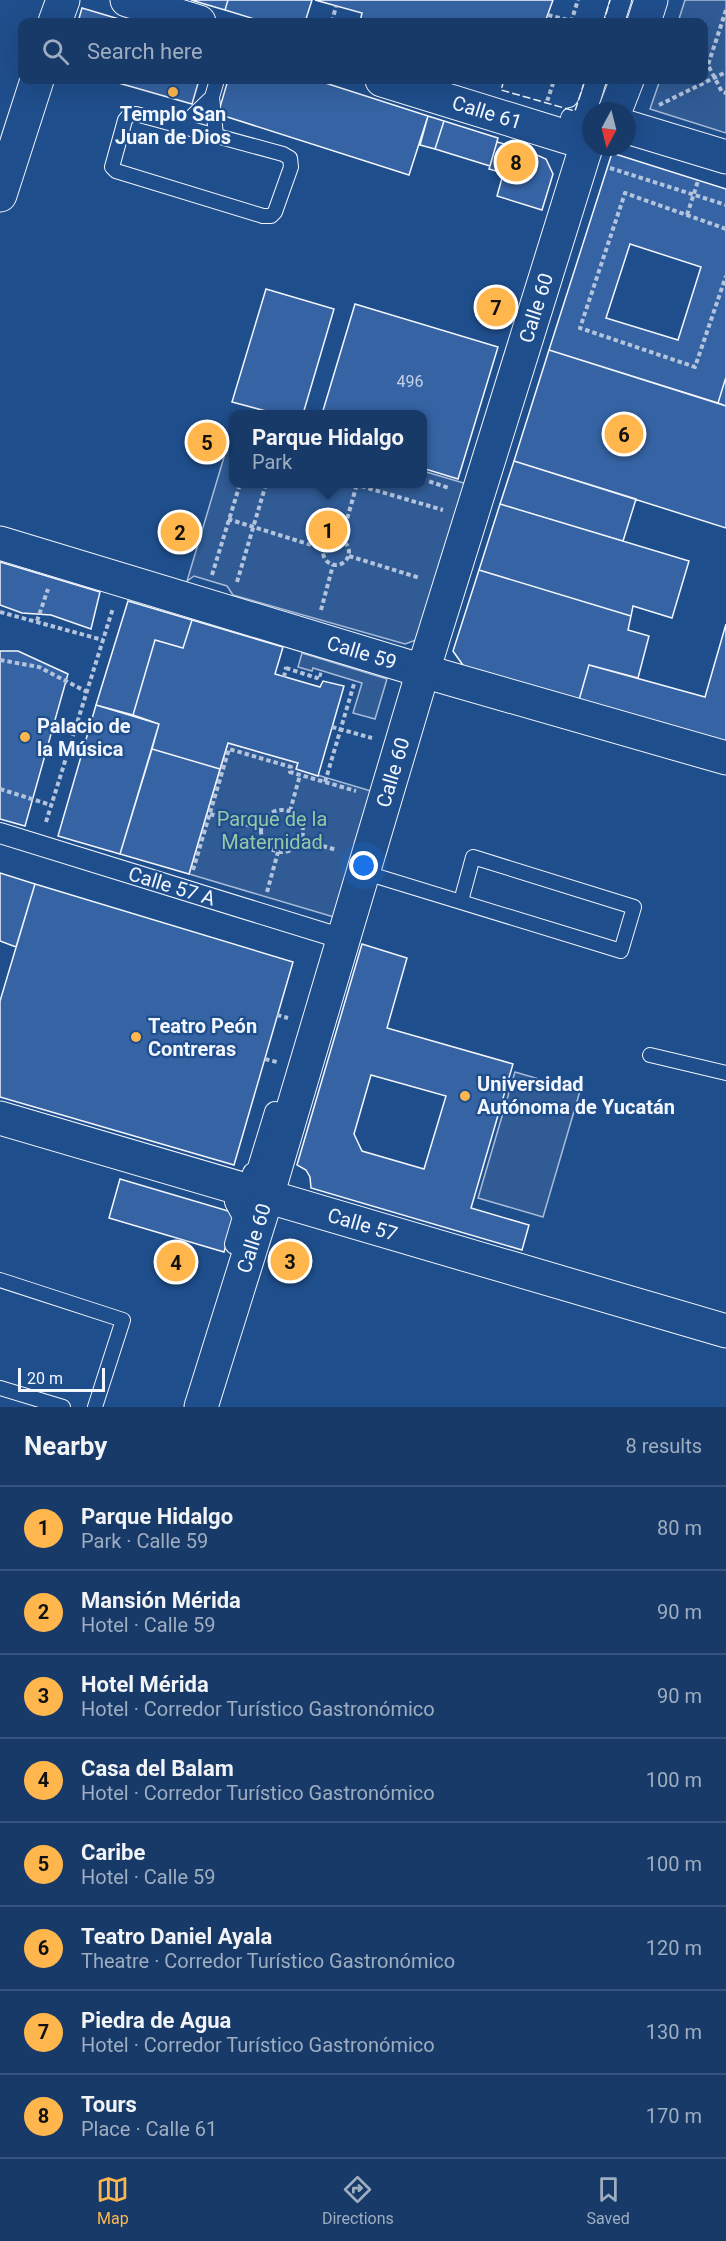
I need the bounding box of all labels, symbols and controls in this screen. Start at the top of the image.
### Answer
search box [18,18,708,84]
icon: search [39,35,72,68]
text: Search here [87,39,203,64]
marker: Templo San Juan de Dios [166,85,180,99]
street label: Calle 61 [449,90,525,134]
place label: Templo San Juan de Dios [115,102,231,149]
north arrow [582,102,636,156]
pin: 8 [496,140,536,184]
street label: Calle 60 [514,270,558,346]
pin: 7 [476,284,516,330]
house number: 496 [397,372,423,391]
popup [229,410,427,488]
pin: 6 [604,412,644,456]
pin: 5 [188,420,226,464]
text: Parque Hidalgo [252,425,404,450]
text: Park [252,450,292,474]
pin: 1 [308,508,348,552]
pin: 2 [160,510,200,554]
street label: Calle 59 [324,631,400,674]
place label: Palacio de la Música [37,714,131,761]
marker: Palacio de la Música [18,730,32,744]
street label: Calle 60 [371,735,415,810]
park label: Parque de la Maternidad [217,807,327,854]
your location [349,851,378,880]
street label: Calle 57 A [126,861,218,911]
place label: Teatro Peón Contreras [148,1014,257,1061]
marker: Teatro Peón Contreras [129,1030,143,1044]
place label: Universidad Autónoma de Yucatán [477,1072,675,1119]
marker: Universidad Autónoma de Yucatán [458,1089,472,1103]
street label: Calle 60 [232,1200,276,1276]
street label: Calle 57 [325,1203,401,1246]
pin: 3 [270,1238,310,1284]
pin: 4 [156,1240,195,1284]
scale bar [18,1365,105,1392]
text: 20 m [27,1369,63,1388]
text: Nearby [24,1431,107,1461]
text: 8 results [626,1434,702,1458]
text: Parque Hidalgo [81,1504,233,1529]
text: 1 [38,1516,49,1540]
text: 80 m [657,1516,702,1540]
text: Park · Calle 59 [81,1529,208,1553]
text: Mansión Mérida [81,1588,241,1613]
text: 2 [38,1600,49,1624]
text: 90 m [657,1600,702,1624]
text: Hotel · Calle 59 [81,1613,216,1637]
text: Hotel Mérida [81,1672,209,1697]
text: 3 [38,1684,49,1708]
text: 90 m [657,1684,702,1708]
text: Hotel · Corredor Turístico Gastronómico [81,1697,435,1721]
text: Casa del Balam [81,1756,234,1781]
text: 4 [38,1768,49,1792]
text: 100 m [646,1768,702,1792]
text: Hotel · Corredor Turístico Gastronómico [81,1781,435,1805]
text: Caribe [81,1840,145,1865]
text: 5 [38,1852,49,1876]
text: 100 m [646,1852,702,1876]
text: Hotel · Calle 59 [81,1865,216,1889]
text: Teatro Daniel Ayala [81,1924,272,1949]
text: 6 [38,1936,49,1960]
text: 120 m [646,1936,702,1960]
text: Theatre · Corredor Turístico Gastronómico [81,1949,455,1973]
text: Piedra de Agua [81,2008,231,2033]
text: 7 [38,2020,49,2044]
text: 130 m [646,2020,702,2044]
text: Hotel · Corredor Turístico Gastronómico [81,2033,435,2057]
text: Tours [81,2092,137,2117]
text: 8 [38,2104,49,2128]
text: 170 m [646,2104,702,2128]
text: Place · Calle 61 [81,2117,217,2141]
tab: Map [96,2173,129,2228]
tab: Directions [322,2173,394,2228]
tab: Saved [586,2173,630,2228]

